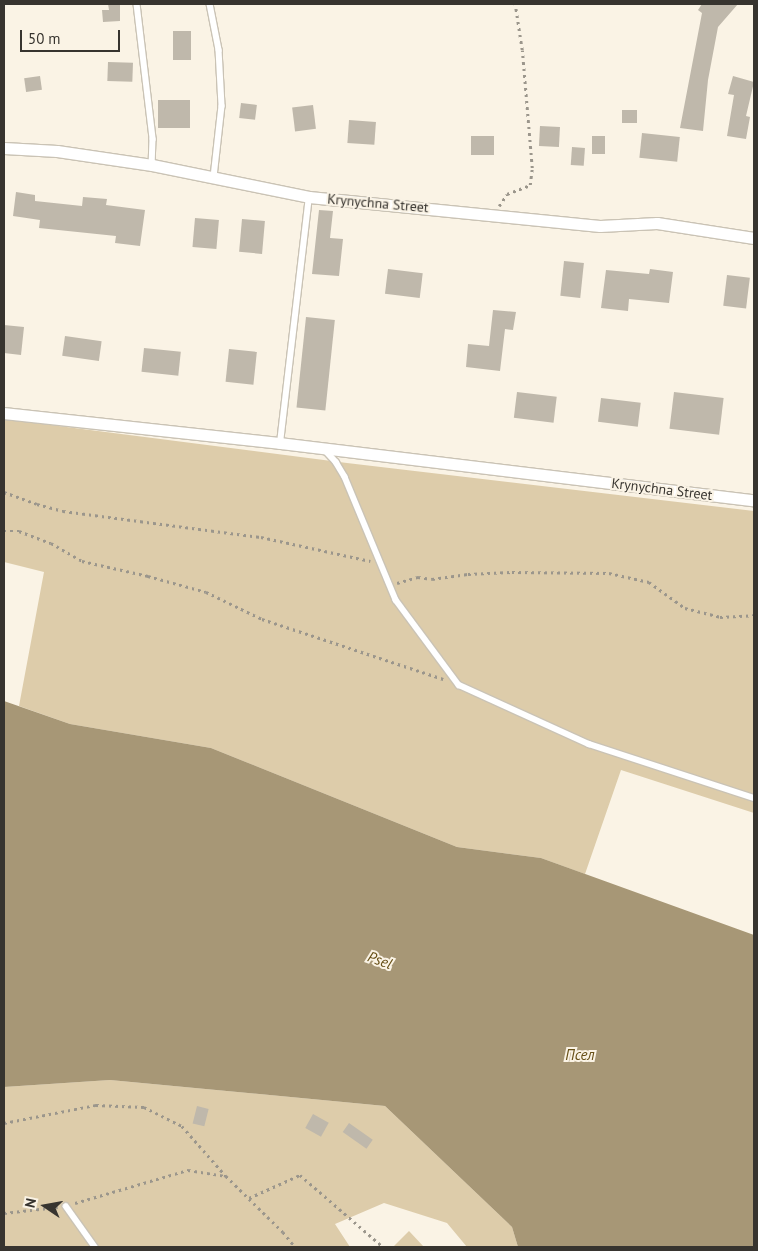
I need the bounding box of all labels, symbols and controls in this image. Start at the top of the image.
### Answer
scale bar [22,20,122,52]
text: 50 m [28,29,61,48]
street label: Krynychna Street [327,190,429,216]
street label: Krynychna Street [611,474,713,504]
water label: Psel [365,947,395,973]
water label: Псел [565,1046,595,1064]
north arrow [20,1181,70,1231]
text: N [21,1197,40,1209]

